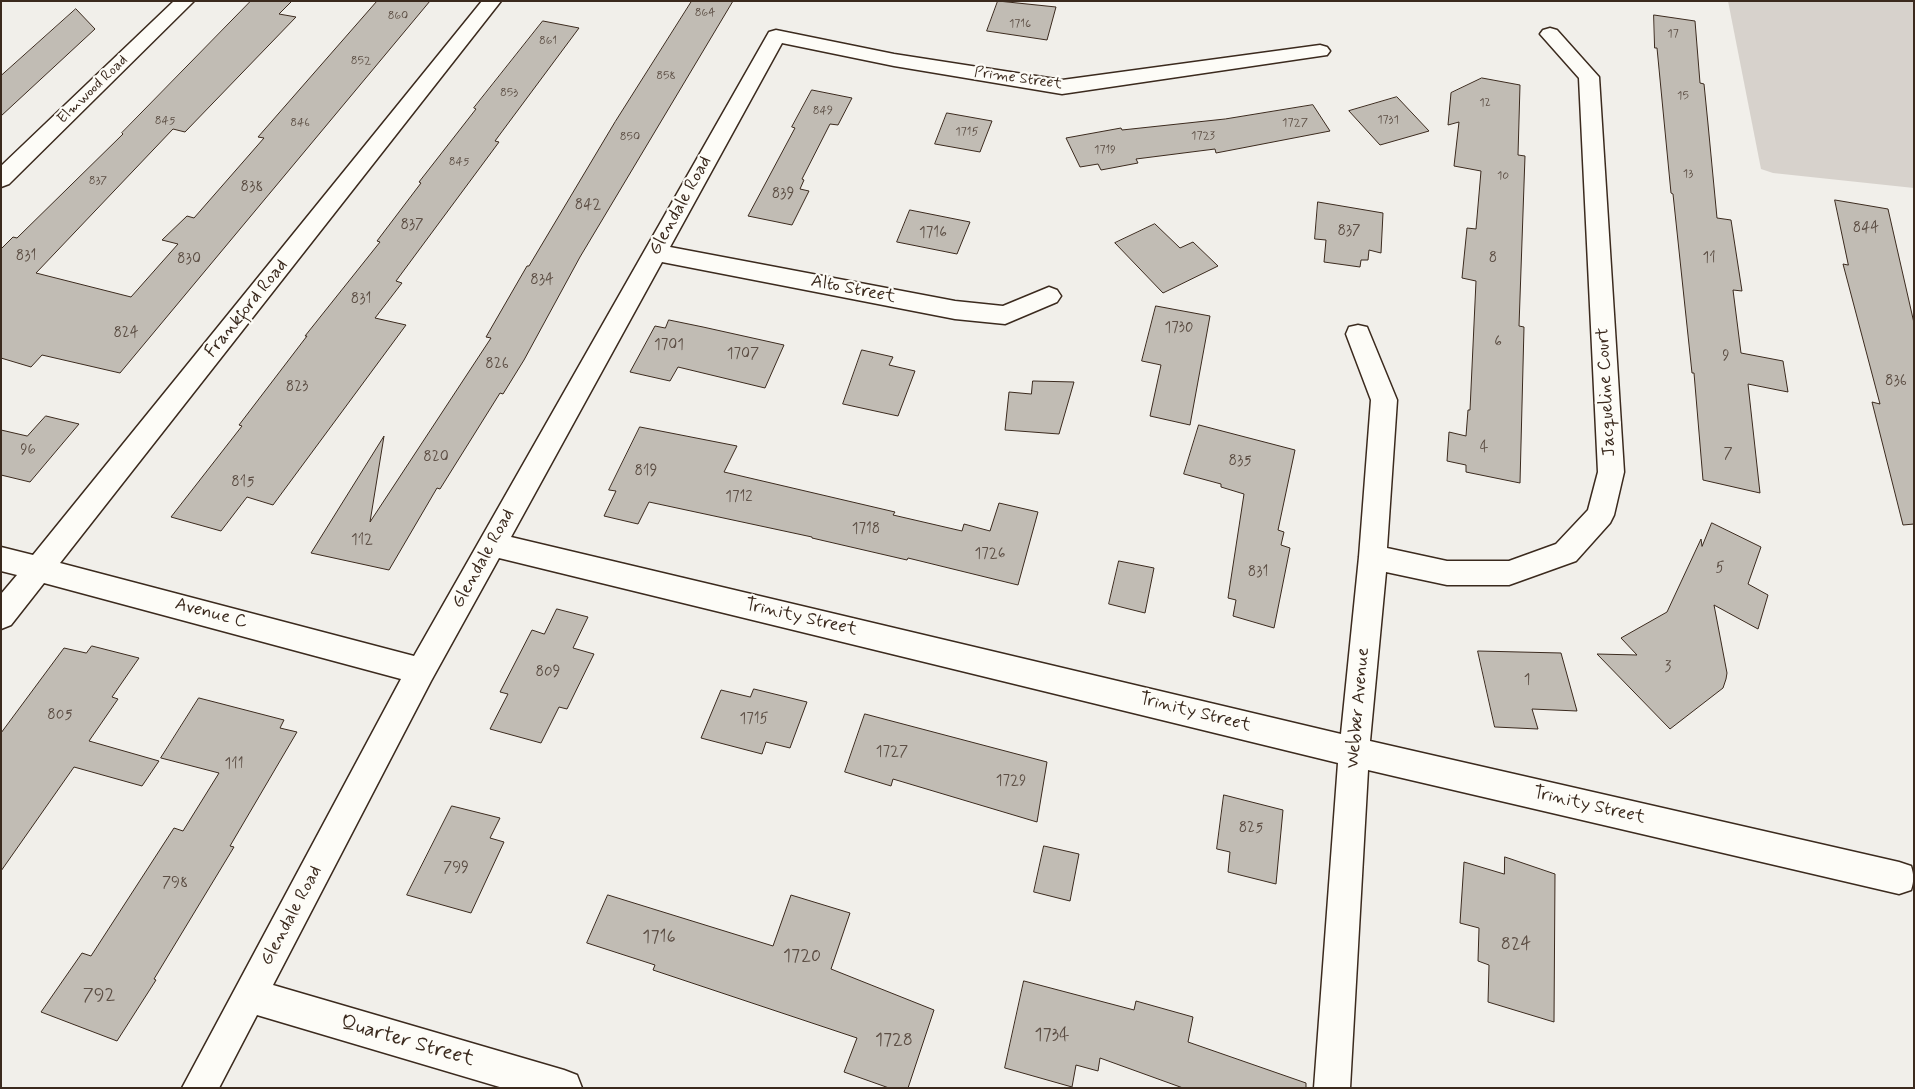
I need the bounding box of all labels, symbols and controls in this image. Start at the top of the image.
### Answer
house number: 864 [695,6,715,20]
house number: 860 [388,9,408,23]
house number: 1716 [1009,17,1031,31]
house number: 17 [1667,27,1679,41]
house number: 861 [539,34,557,48]
street label: Elmwood Road [54,52,132,128]
house number: 852 [351,54,371,68]
street label: Prime Street [973,64,1063,94]
house number: 858 [656,69,676,83]
house number: 853 [500,86,518,100]
house number: 15 [1677,89,1689,103]
house number: 12 [1479,96,1491,110]
house number: 849 [813,104,833,118]
house number: 1731 [1377,113,1399,127]
house number: 845 [155,114,175,128]
house number: 846 [290,116,310,130]
house number: 1727 [1282,116,1308,130]
house number: 1715 [955,125,979,139]
house number: 1723 [1191,129,1215,143]
house number: 850 [620,130,640,144]
house number: 1719 [1094,143,1116,157]
street label: Glendale Road [645,153,717,259]
house number: 845 [449,155,469,169]
house number: 13 [1683,167,1693,181]
house number: 10 [1497,169,1509,183]
house number: 837 [89,174,107,188]
house number: 838 [241,179,263,197]
house number: 839 [772,186,794,204]
house number: 842 [575,197,601,215]
house number: 837 [400,217,424,235]
house number: 844 [1853,220,1879,238]
house number: 837 [1337,223,1361,241]
house number: 1716 [919,225,947,243]
house number: 831 [16,248,36,266]
house number: 8 [1489,250,1497,268]
house number: 11 [1702,250,1716,268]
house number: 830 [177,251,201,269]
street label: Frankford Road [201,256,293,362]
street label: Alto Street [809,271,897,309]
house number: 834 [530,272,554,290]
house number: 831 [351,291,371,309]
house number: 1730 [1165,320,1193,338]
house number: 824 [113,325,139,343]
street label: Jacqueline Court [1593,327,1621,457]
house number: 6 [1494,334,1502,352]
house number: 1701 [654,337,684,355]
house number: 1707 [727,346,759,364]
house number: 9 [1722,348,1730,366]
house number: 826 [485,356,509,374]
house number: 836 [1885,373,1907,391]
house number: 823 [286,379,308,397]
house number: 4 [1480,439,1488,457]
house number: 96 [20,442,36,460]
house number: 7 [1723,446,1733,464]
house number: 820 [423,449,449,467]
house number: 835 [1228,453,1252,471]
house number: 819 [635,463,657,481]
house number: 815 [231,474,255,492]
house number: 1712 [725,489,753,507]
street label: Glendale Road [448,506,520,612]
house number: 1718 [852,521,880,539]
house number: 112 [351,532,373,550]
house number: 1726 [975,546,1005,564]
house number: 5 [1716,560,1724,578]
house number: 831 [1248,564,1268,582]
street label: Avenue C [172,594,250,634]
street label: Trinity Street [743,595,859,641]
street label: Webber Avenue [1343,647,1375,769]
house number: 3 [1665,659,1671,677]
house number: 809 [536,664,560,682]
house number: 1 [1524,672,1530,690]
street label: Trinity Street [1137,689,1253,737]
house number: 805 [47,707,73,725]
house number: 1715 [739,711,769,729]
house number: 1727 [876,744,908,762]
house number: 111 [225,756,243,774]
house number: 1729 [996,773,1026,791]
street label: Trinity Street [1531,783,1647,829]
house number: 825 [1239,820,1263,838]
house number: 799 [443,860,469,878]
street label: Glendale Road [257,862,327,970]
house number: 798 [162,875,188,893]
house number: 1716 [642,927,676,949]
house number: 824 [1501,934,1531,956]
house number: 1720 [783,946,821,968]
house number: 792 [83,985,115,1007]
street label: Quarter Street [337,1011,477,1073]
house number: 1734 [1035,1025,1069,1047]
house number: 1728 [875,1030,913,1052]

